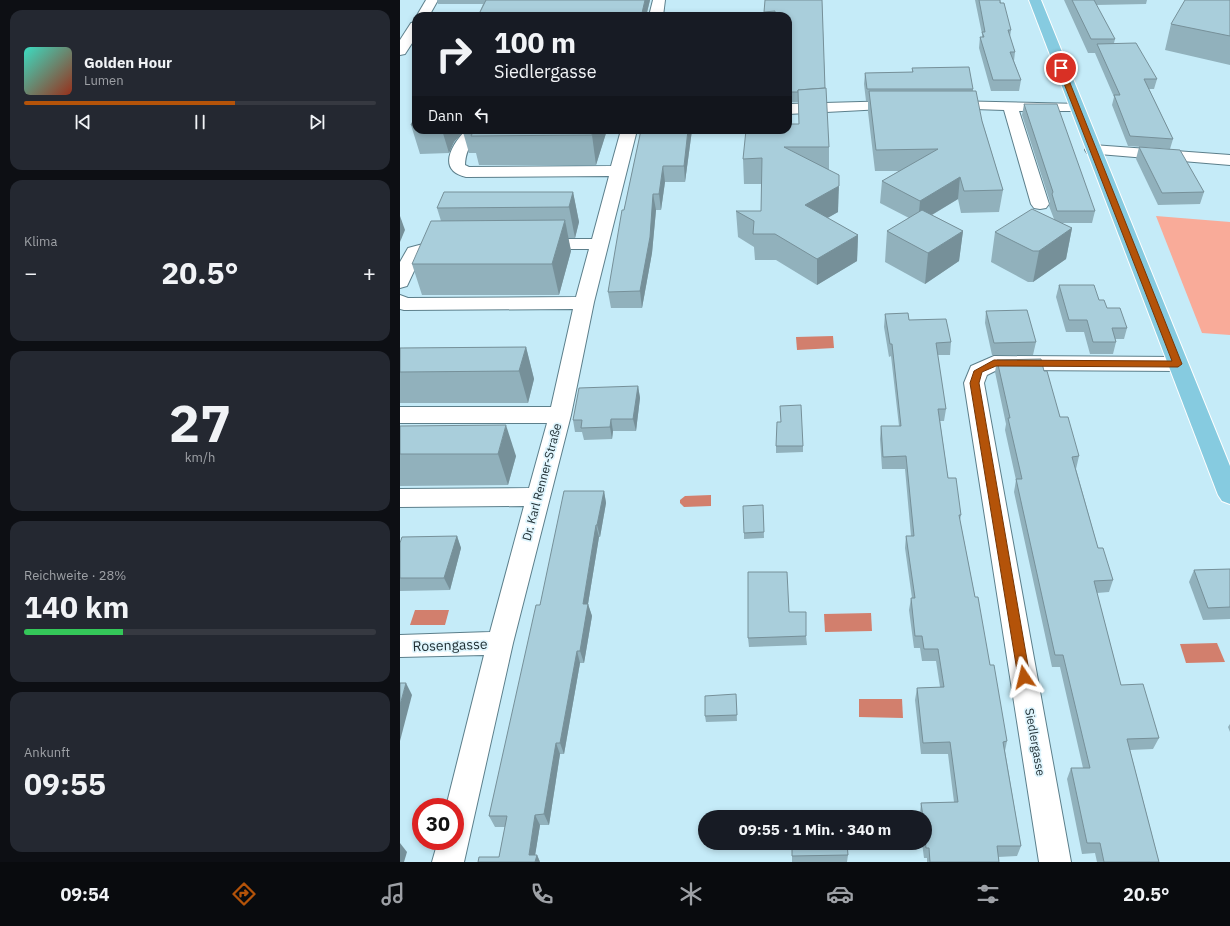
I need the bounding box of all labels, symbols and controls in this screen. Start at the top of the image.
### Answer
text: 100 m [494,24,576,61]
icon: right [428,28,480,80]
pin [1044,51,1078,85]
text: Golden Hour [84,53,172,72]
icon: arrive [1050,57,1072,79]
text: Siedlergasse [494,60,597,83]
text: Lumen [84,72,124,89]
icon: left [471,104,493,126]
text: Dann [428,106,463,125]
icon: previous [72,111,94,133]
icon: pause [189,111,211,133]
icon: next [306,111,328,133]
text: Klima [24,233,57,250]
text: 20.5° [161,253,239,292]
text: − [24,258,37,287]
text: + [363,258,376,287]
text: 27 [169,389,231,456]
street label: Dr. Karl Renner-Straße [519,421,565,542]
text: km/h [185,449,215,466]
text: Reichweite · 28% [24,567,126,584]
text: 140 km [24,587,129,626]
street label: Rosengasse [412,635,488,655]
position arrow [1003,656,1045,698]
street label: Siedlergasse [1022,707,1049,777]
text: Ankunft [24,744,70,761]
text: 09:55 [24,764,106,803]
speed limit sign: 30 [412,798,464,850]
text: 09:55 · 1 Min. · 340 m [739,820,891,839]
icon: directions [230,880,258,908]
icon: music [379,880,407,908]
icon: phone [528,880,556,908]
icon: climate [677,880,705,908]
icon: car [826,880,854,908]
icon: filters [974,880,1002,908]
text: 09:54 [60,883,110,906]
text: 20.5° [1123,883,1170,906]

